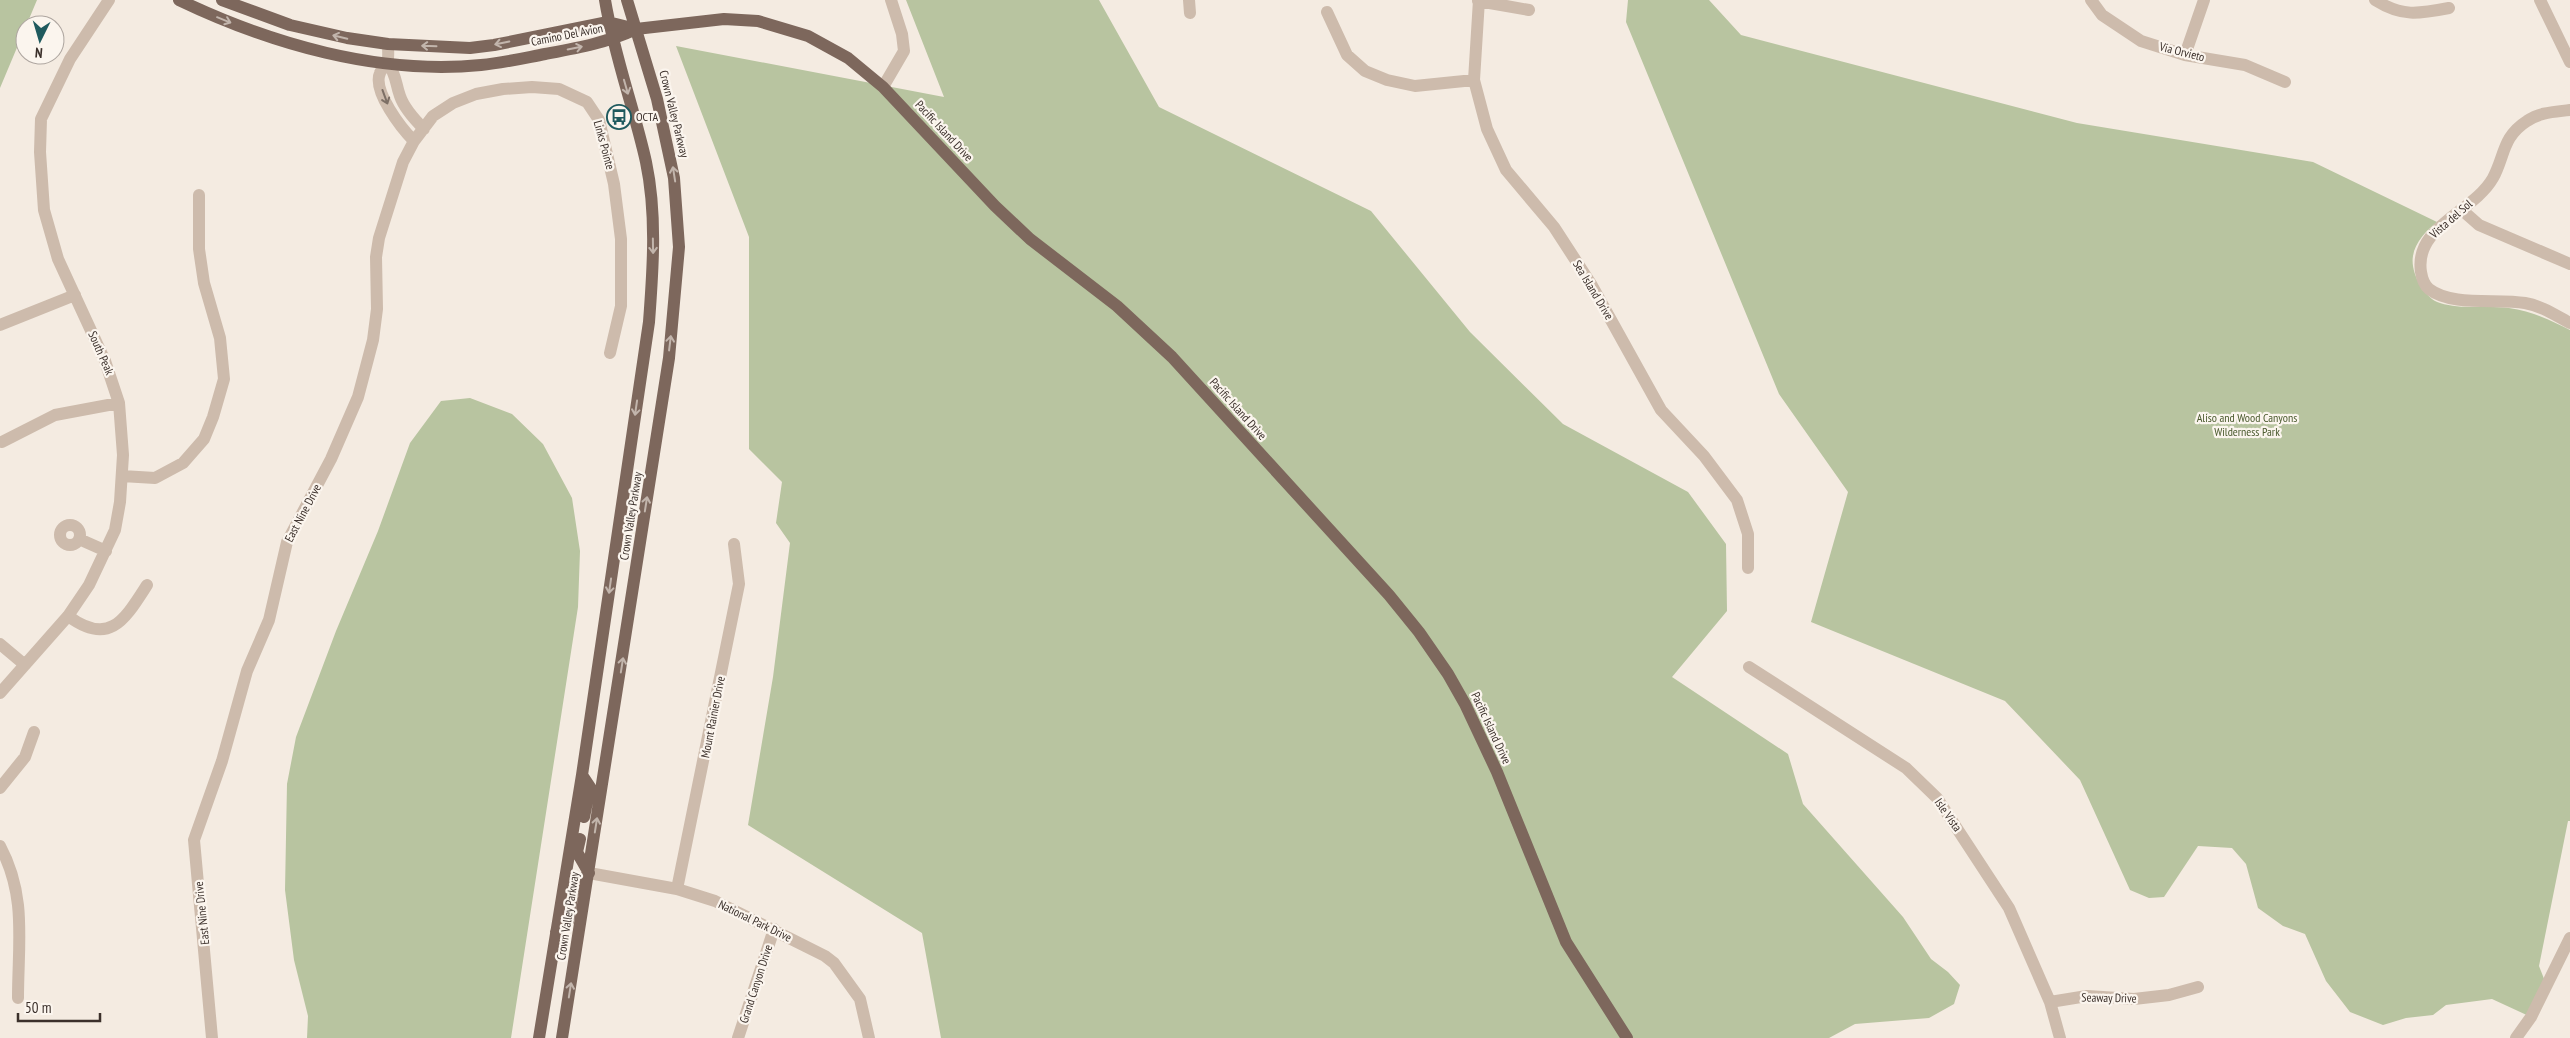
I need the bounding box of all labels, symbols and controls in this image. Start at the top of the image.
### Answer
north arrow [15,15,65,65]
one-way arrow [216,16,231,25]
street label: Camino Del Avion [530,20,604,49]
one-way arrow [333,32,349,41]
street label: Via Orvieto [2157,38,2206,64]
one-way arrow [495,39,511,49]
one-way arrow [421,41,437,50]
one-way arrow [566,43,582,53]
text: N [34,44,43,62]
street label: Crown Valley Parkway [656,69,693,160]
one-way arrow [622,78,631,94]
one-way arrow [381,89,390,104]
street label: Pacific Island Drive [912,97,976,164]
bus stop icon: OCTA [606,104,632,130]
place label: OCTA [636,109,658,124]
street label: Links Pointe [591,119,618,171]
one-way arrow [668,166,678,182]
street label: Vista del Sol [2426,196,2475,242]
one-way arrow [648,238,658,254]
street label: Sea Island Drive [1570,257,1617,322]
street label: South Peak [85,329,118,377]
one-way arrow [666,336,676,352]
street label: Pacific Island Drive [1207,375,1270,443]
one-way arrow [631,399,641,415]
park label: Aliso and Wood Canyons Wilderness Park [2197,410,2297,439]
street label: Crown Valley Parkway [616,470,645,561]
street label: East Nine Drive [281,481,324,544]
one-way arrow [642,497,652,513]
one-way arrow [605,578,615,594]
one-way arrow [617,657,627,673]
street label: Mount Rainier Drive [697,675,728,759]
street label: Pacific Island Drive [1468,689,1515,766]
street label: Isle Vista [1932,795,1965,834]
one-way arrow [592,817,602,833]
street label: Crown Valley Parkway [553,870,582,961]
street label: East Nine Drive [191,881,212,945]
street label: National Park Drive [716,896,794,945]
street label: Grand Canyon Drive [736,943,775,1025]
one-way arrow [565,982,575,998]
scale bar [18,990,100,1022]
street label: Seaway Drive [2081,990,2137,1005]
text: 50 m [25,998,51,1017]

